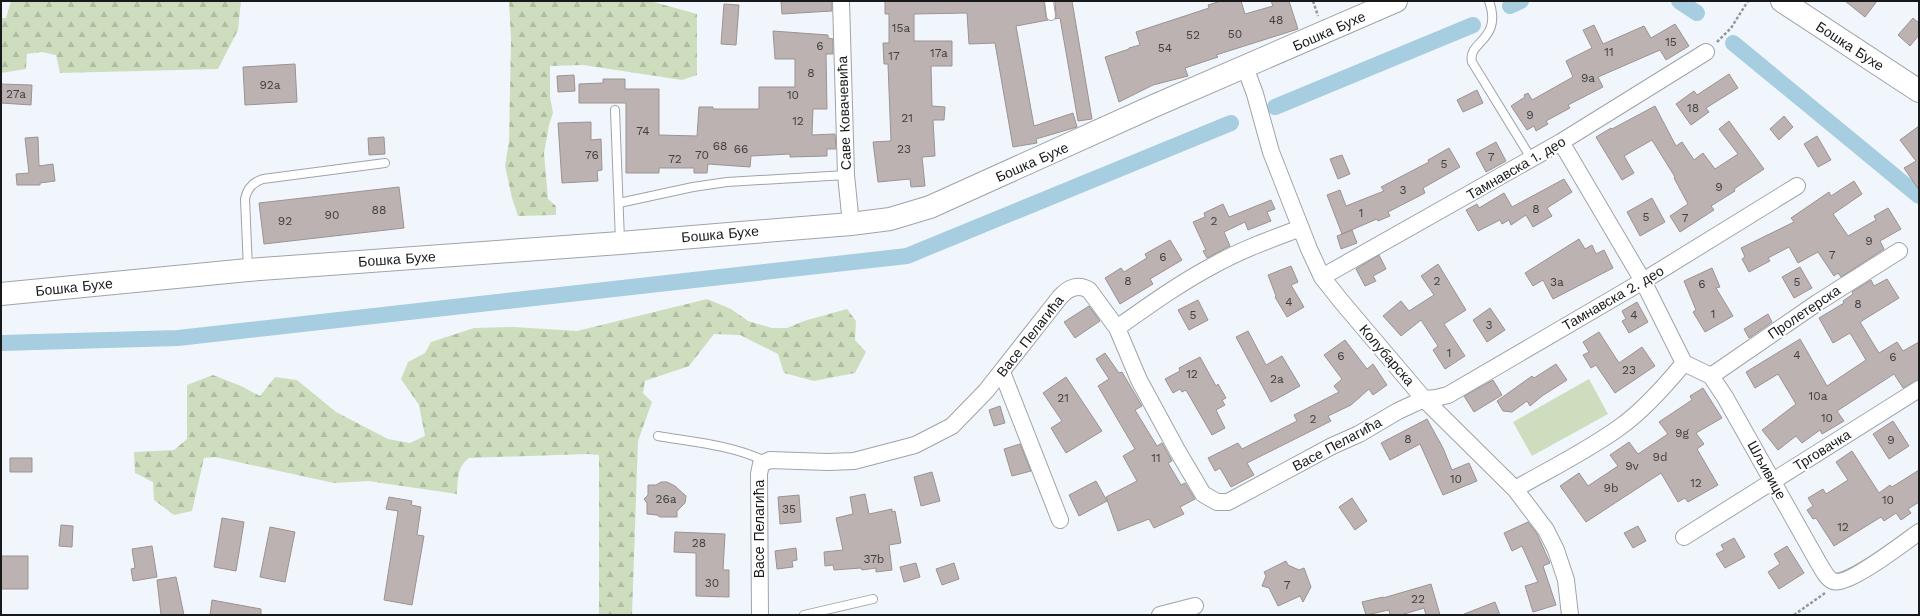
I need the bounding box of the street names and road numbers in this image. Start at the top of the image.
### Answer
street label: Бошка Бухе [1290,8,1368,54]
street label: Бошка Бухе [1813,18,1887,74]
street label: Саве Ковачевића [834,55,854,171]
street label: Тамнавска 1. део [1464,133,1568,203]
street label: Бошка Бухе [993,139,1071,185]
street label: Бошка Бухе [681,223,760,245]
street label: Бошка Бухе [358,248,437,270]
street label: Тамнавска 2. део [1559,262,1667,334]
street label: Бошка Бухе [35,275,114,299]
street label: Пролетерска [1765,282,1843,342]
street label: Васе Пелагића [993,292,1067,380]
street label: Колубарска [1356,321,1418,389]
street label: Васе Пелагића [1290,414,1384,474]
street label: Трговачка [1790,426,1854,474]
street label: Шљивице [1744,438,1790,502]
street label: Васе Пелагића [751,480,767,578]

